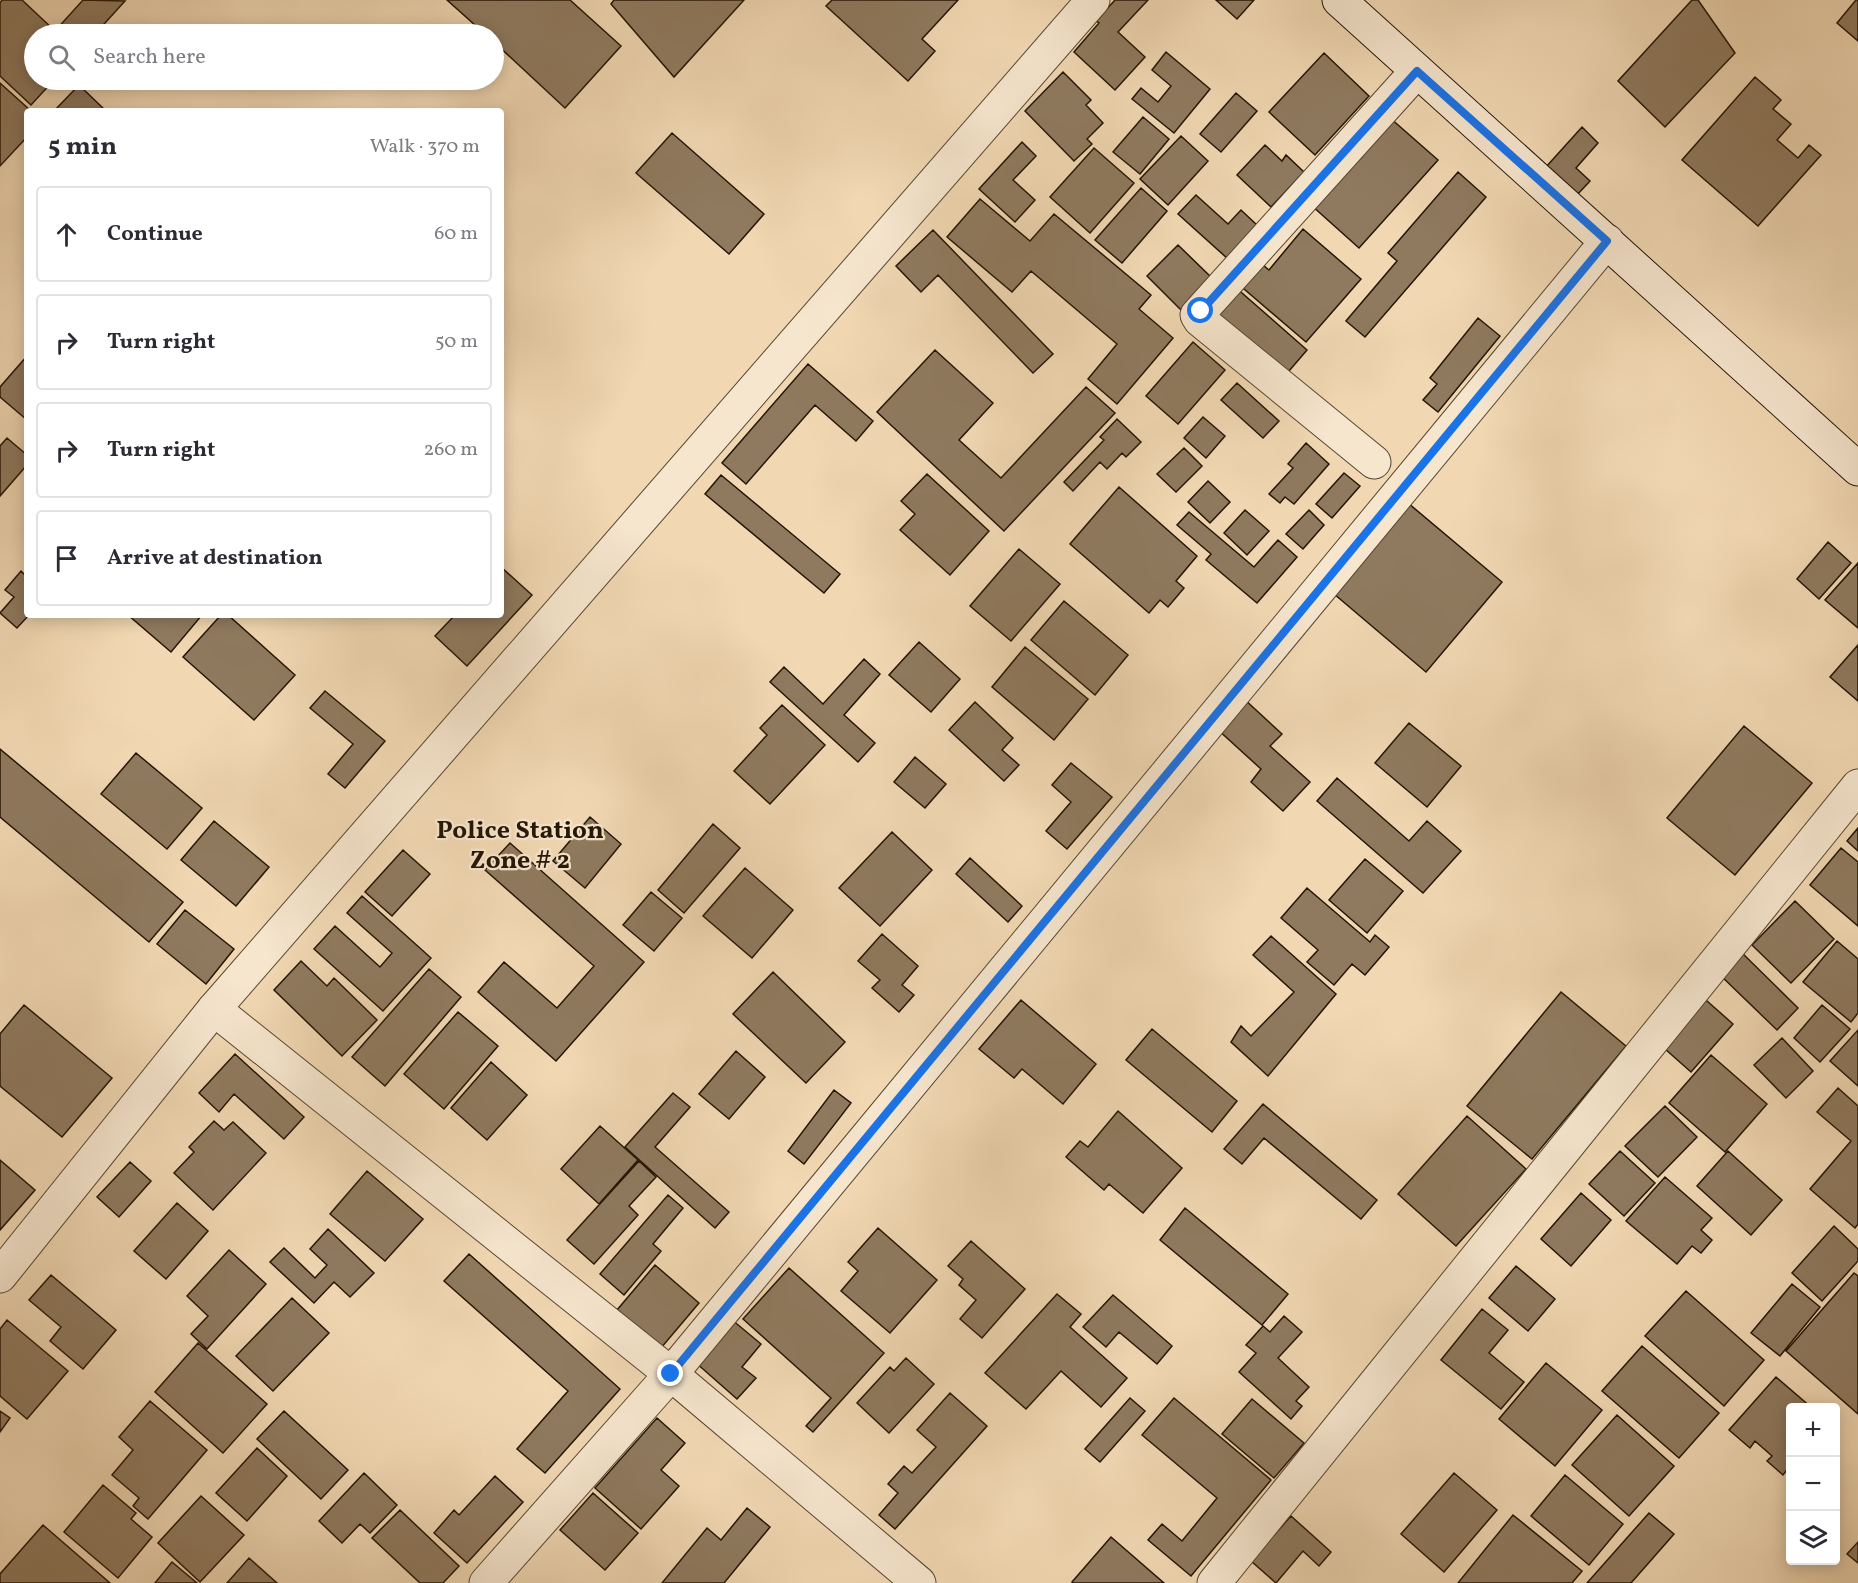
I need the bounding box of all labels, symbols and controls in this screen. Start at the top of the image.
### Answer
search box [24,24,504,90]
icon: search [45,41,78,74]
text: Search here [93,42,206,73]
text: 5 min [48,129,117,165]
text: Walk · 370 m [370,133,480,161]
icon: ahead [50,218,83,251]
text: Continue [107,219,203,250]
text: 60 m [434,220,478,248]
route start [1187,297,1213,323]
icon: right [50,326,83,359]
text: Turn right [107,327,215,358]
text: 50 m [435,328,478,356]
icon: right [50,434,83,467]
text: Turn right [107,435,215,466]
text: 260 m [423,436,478,464]
icon: arrive [50,542,83,575]
text: Arrive at destination [107,543,323,574]
district label: Police Station Zone # 2 [436,813,604,879]
route end [657,1360,683,1386]
map controls [1786,1403,1840,1565]
button: + [1786,1403,1840,1457]
button: − [1786,1457,1840,1511]
button: layers [1786,1511,1840,1565]

